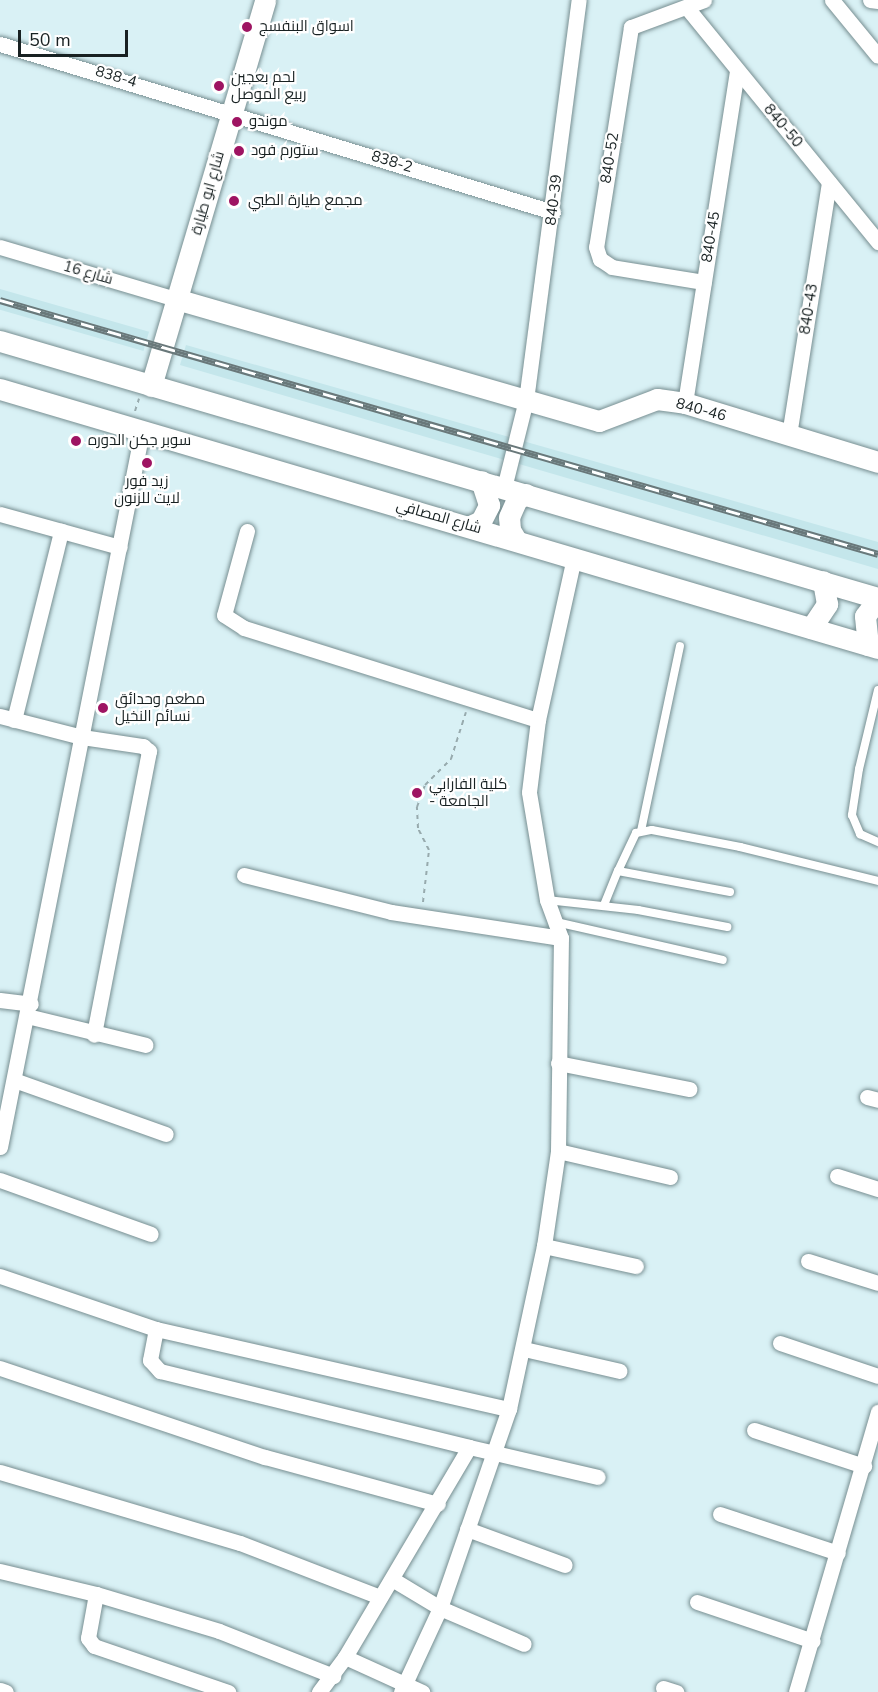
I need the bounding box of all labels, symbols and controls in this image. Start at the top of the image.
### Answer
scale bar [21,18,130,56]
place label: اسواق البنفسج [259,18,354,36]
marker: اسواق البنفسج [240,20,254,34]
text: 50 m [29,28,71,52]
street label: 838-4 [93,63,139,91]
place label: لحم بعجين ربيع الموصل [231,68,306,103]
marker: لحم بعجين ربيع الموصل [212,79,226,93]
street label: 840-50 [760,101,806,151]
place label: موندو [249,113,288,131]
marker: موندو [230,115,244,129]
street label: 840-52 [597,131,623,185]
place label: ستورم فود [251,142,319,160]
marker: ستورم فود [232,144,246,158]
street label: 838-2 [369,147,415,177]
street label: شارع ابو طيارة [187,149,229,237]
street label: 840-39 [542,173,566,227]
marker: مجمع طيارة الطبي [225,192,243,210]
place label: مجمع طيارة الطبي [248,192,363,210]
street label: 840-45 [698,210,724,264]
street label: شارع 16 [61,257,115,289]
street label: 840-43 [796,282,822,336]
street label: 840-46 [674,395,728,425]
place label: سوبر جكن الدوره [88,432,191,450]
marker: سوبر جكن الدوره [69,434,83,448]
marker: زيد فور لايت للزنون [140,456,154,470]
place label: زيد فور لايت للزنون [114,472,180,507]
street label: شارع المصافي [394,496,484,538]
place label: مطعم وحدائق نسائم النخيل [115,690,205,725]
marker: مطعم وحدائق نسائم النخيل [96,701,110,715]
place label: كلية الفارابي - الجامعة [429,775,507,810]
marker: كلية الفارابي - الجامعة [410,786,424,800]

